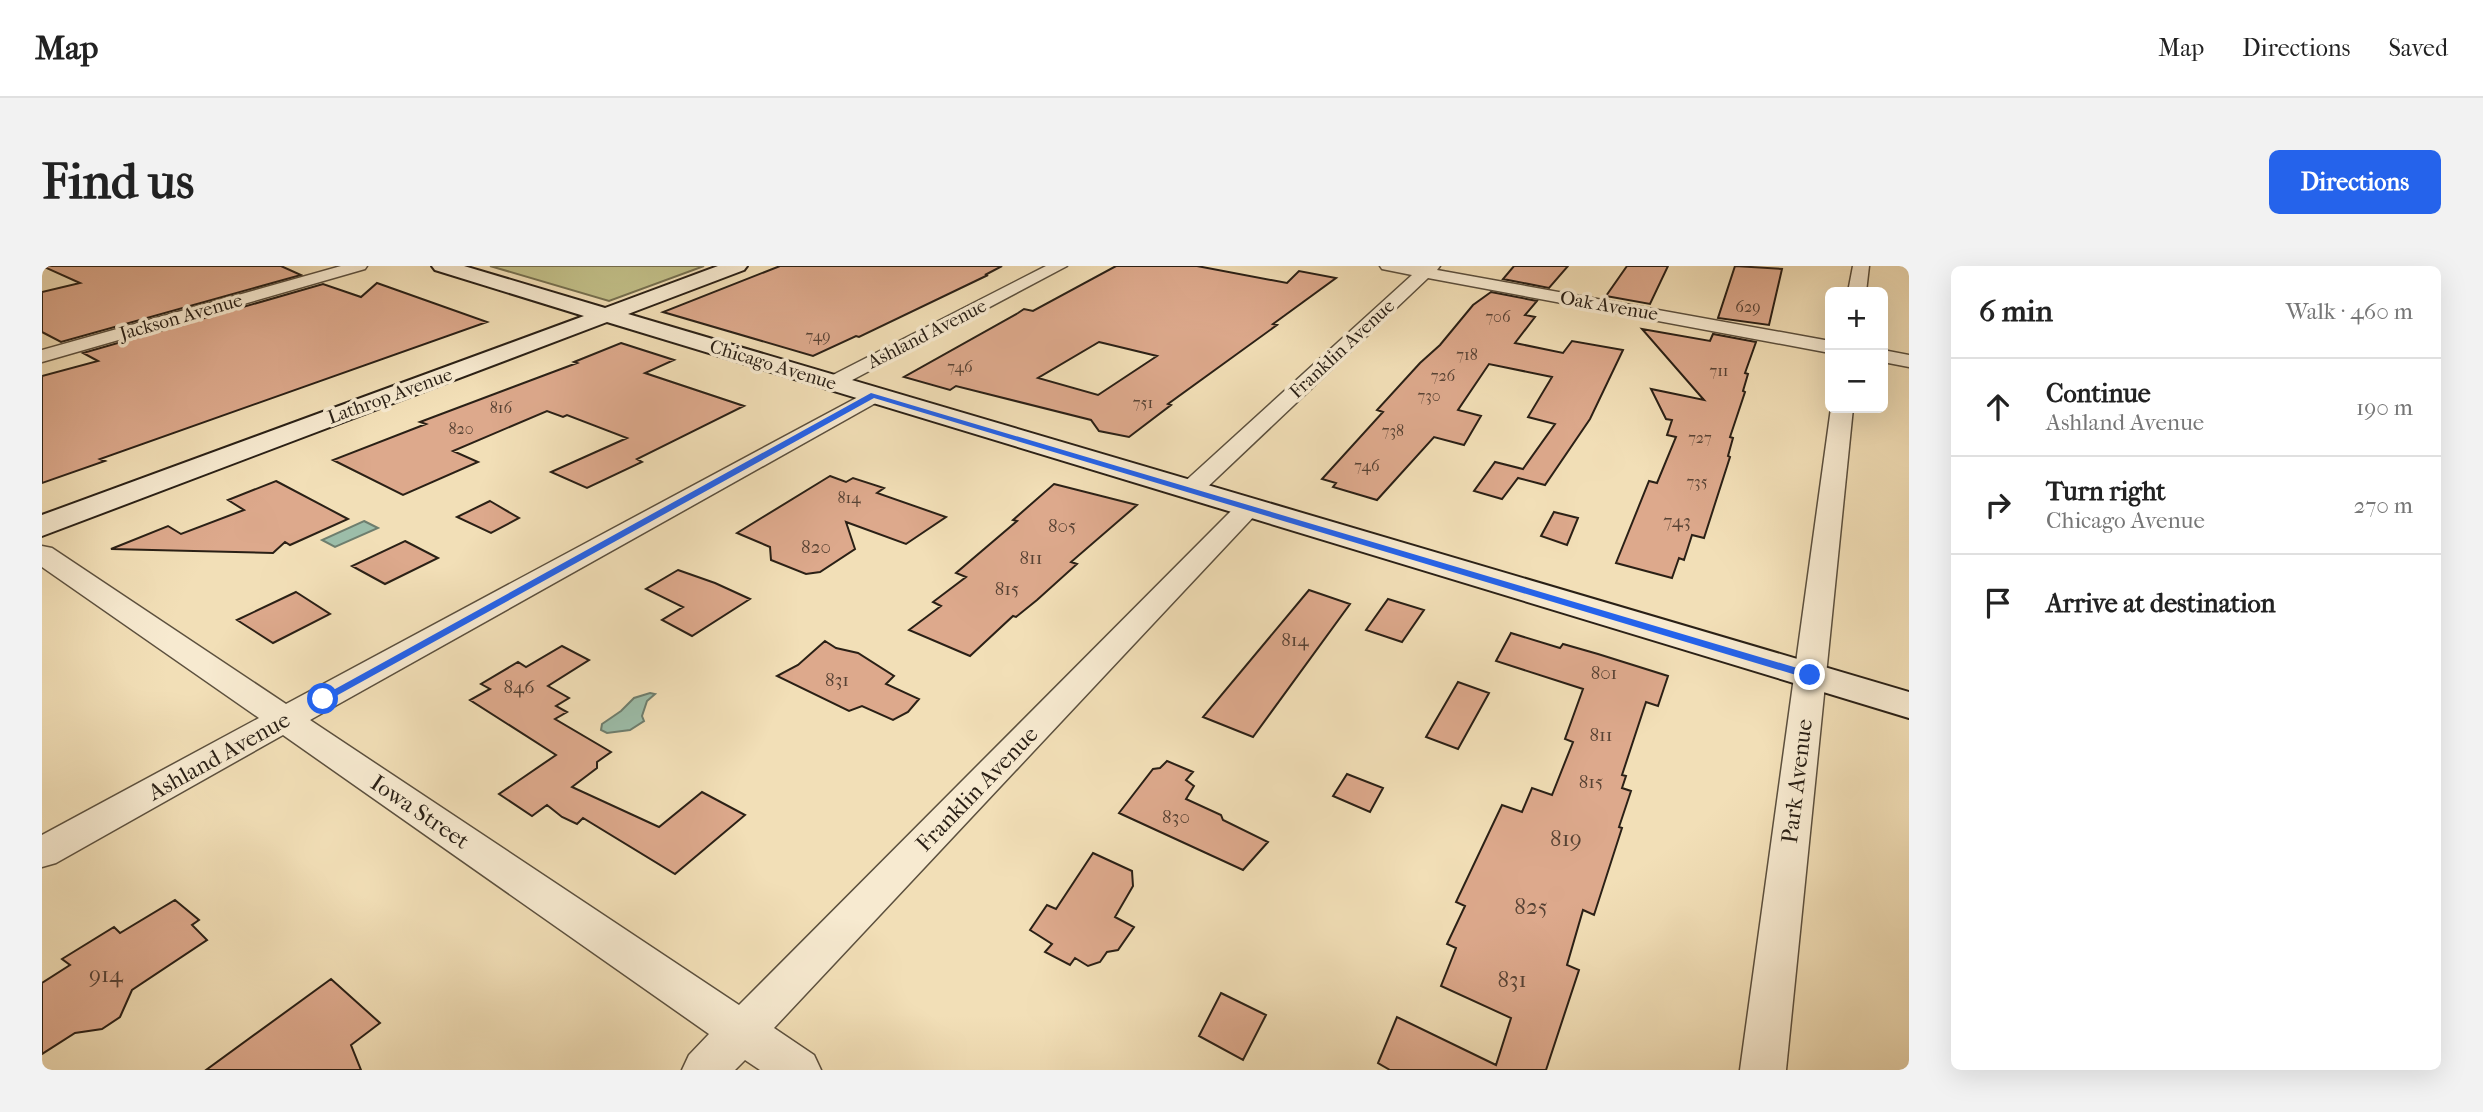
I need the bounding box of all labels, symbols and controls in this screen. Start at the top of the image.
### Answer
text: Map [35,29,98,68]
text: Map [2158,34,2204,62]
text: Directions [2242,34,2350,62]
text: Saved [2388,34,2448,62]
button: Directions [2269,150,2441,214]
text: Find us [42,153,194,211]
street label: Oak Avenue [1558,287,1660,325]
map controls [1825,287,1888,413]
button: + [1825,287,1888,350]
street label: Jackson Avenue [115,289,245,346]
text: 6 min [1979,294,2053,329]
street label: Ashland Avenue [863,295,990,374]
street label: Franklin Avenue [1285,295,1399,403]
house number: 629 [1735,297,1761,316]
text: Walk · 460 m [2286,298,2413,325]
house number: 706 [1485,307,1511,326]
house number: 749 [805,326,831,345]
street label: Chicago Avenue [707,335,839,395]
house number: 718 [1456,345,1478,364]
button: − [1825,350,1888,413]
house number: 746 [947,357,973,376]
house number: 711 [1709,361,1729,380]
street label: Lathrop Avenue [325,363,455,429]
house number: 726 [1431,366,1456,385]
text: Continue [2046,378,2151,409]
house number: 730 [1417,386,1441,405]
icon: ahead [1979,388,2017,426]
house number: 751 [1133,393,1153,412]
text: 190 m [2356,394,2413,421]
house number: 816 [490,398,513,417]
text: Ashland Avenue [2046,409,2204,436]
house number: 820 [448,419,474,438]
house number: 738 [1382,421,1404,440]
house number: 727 [1688,428,1712,447]
house number: 746 [1354,456,1380,475]
house number: 735 [1686,472,1708,491]
text: Turn right [2046,476,2166,507]
icon: right [1979,486,2017,524]
house number: 814 [837,488,861,507]
text: 270 m [2353,492,2413,519]
text: Chicago Avenue [2046,507,2205,534]
house number: 743 [1663,510,1691,532]
house number: 805 [1048,515,1076,537]
house number: 820 [801,536,831,558]
house number: 811 [1019,547,1043,569]
house number: 815 [995,578,1019,600]
icon: arrive [1979,584,2017,622]
text: Arrive at destination [2046,588,2276,619]
house number: 814 [1281,629,1310,651]
route end [1794,659,1825,690]
house number: 801 [1591,662,1617,684]
house number: 831 [825,669,849,691]
house number: 846 [504,676,535,698]
route start [307,683,338,714]
street label: Ashland Avenue [142,706,295,807]
street label: Park Avenue [1776,717,1818,845]
street label: Franklin Avenue [910,721,1044,857]
house number: 811 [1589,724,1613,746]
street label: Iowa Street [366,769,474,855]
house number: 815 [1579,771,1603,793]
house number: 830 [1162,806,1190,828]
house number: 819 [1550,825,1582,852]
house number: 825 [1514,893,1548,920]
house number: 914 [89,961,124,988]
house number: 831 [1497,966,1527,993]

